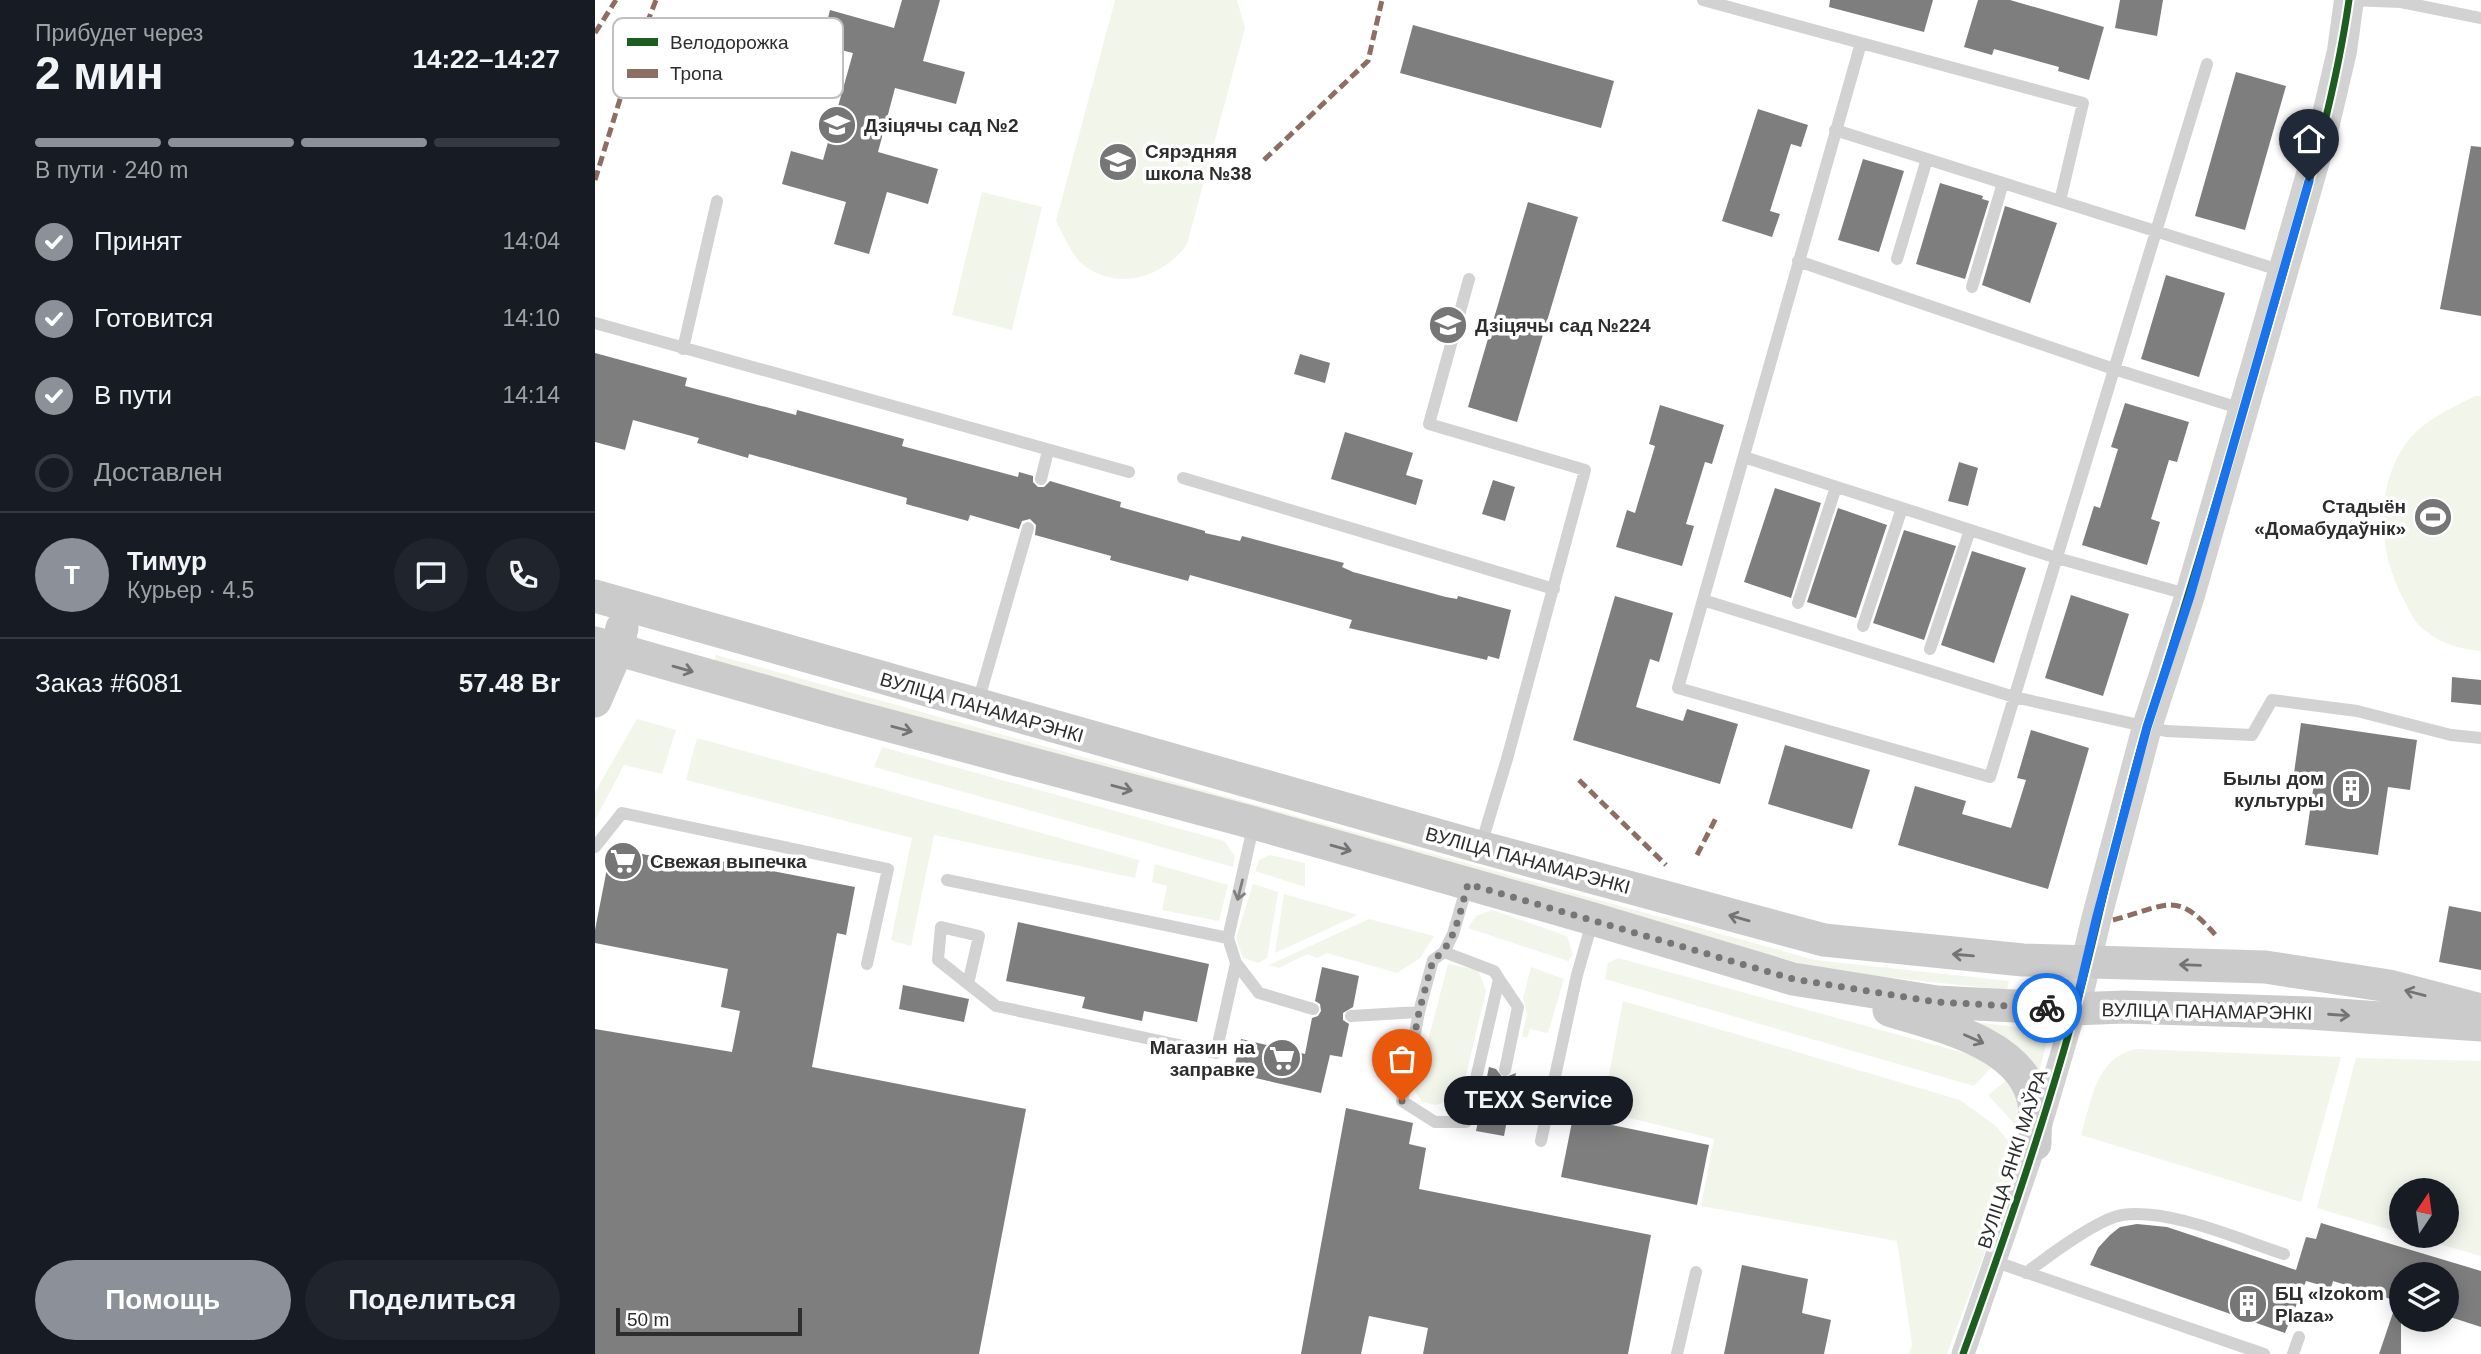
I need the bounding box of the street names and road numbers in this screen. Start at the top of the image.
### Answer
street label: ВУЛІЦА ПАНАМАРЭНКІ [878,668,1086,747]
street label: ВУЛІЦА ПАНАМАРЭНКІ [1423,823,1632,898]
street label: ВУЛІЦА ПАНАМАРЭНКІ [2101,999,2313,1024]
street label: ВУЛІЦА ЯНКІ МАЎРА [1974,1067,2051,1251]

